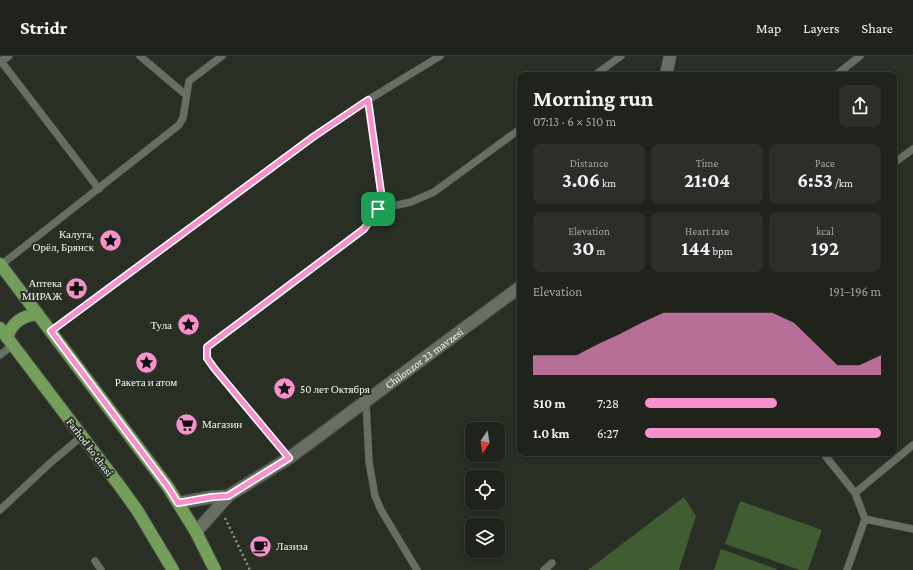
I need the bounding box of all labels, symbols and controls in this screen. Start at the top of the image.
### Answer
text: Stridr [20,17,67,38]
text: Map [756,20,781,36]
text: Layers [803,20,840,36]
text: Share [862,20,893,36]
button: share [839,85,881,127]
text: Morning run [533,86,653,111]
text: 07:13 · 6 × 510 m [533,114,616,129]
text: Distance [570,157,608,169]
text: Time [696,157,718,169]
text: Pace [815,157,835,169]
text: 3.06 [562,169,600,191]
text: 21:04 [684,169,730,191]
text: 6:53 [797,169,833,191]
text: km [600,177,616,189]
text: /km [833,177,853,189]
pin [361,192,395,226]
icon: arrive [367,198,389,220]
text: Elevation [568,225,610,237]
text: Heart rate [685,225,729,237]
text: kcal [816,225,834,237]
place icon: Калуга, Орёл, Брянск [97,227,123,253]
place label: Калуга, Орёл, Брянск [33,228,95,254]
text: 30 [573,237,595,259]
text: 144 [681,237,710,259]
text: 192 [811,237,839,259]
text: m [595,245,605,257]
text: bpm [710,245,733,257]
pharmacy icon: Аптека МИРАЖ [64,276,90,302]
place label: Аптека МИРАЖ [22,277,62,302]
text: Elevation [533,284,582,299]
text: 191–196 m [829,284,881,299]
place icon: Тула [175,312,201,338]
place label: Тула [150,319,172,331]
street label: Chilonzor 23 mavzesi [383,325,465,391]
place icon: Ракета и атом [133,349,159,375]
place label: Ракета и атом [115,376,177,388]
place icon: 50 лет Октября [271,376,297,402]
place label: 50 лет Октября [300,383,370,395]
text: 510 m [533,396,566,411]
text: 7:28 [597,396,619,411]
supermarket icon: Магазин [174,411,200,437]
street label: Farhod ko'chasi [64,416,116,478]
place label: Магазин [202,418,242,430]
north arrow [465,422,505,462]
map controls [465,422,505,558]
text: 1.0 km [533,426,570,441]
text: 6:27 [597,426,619,441]
button: locate [465,470,505,510]
button: layers [465,518,505,558]
cafe icon: Лазиза [248,533,274,559]
place label: Лазиза [276,540,308,552]

